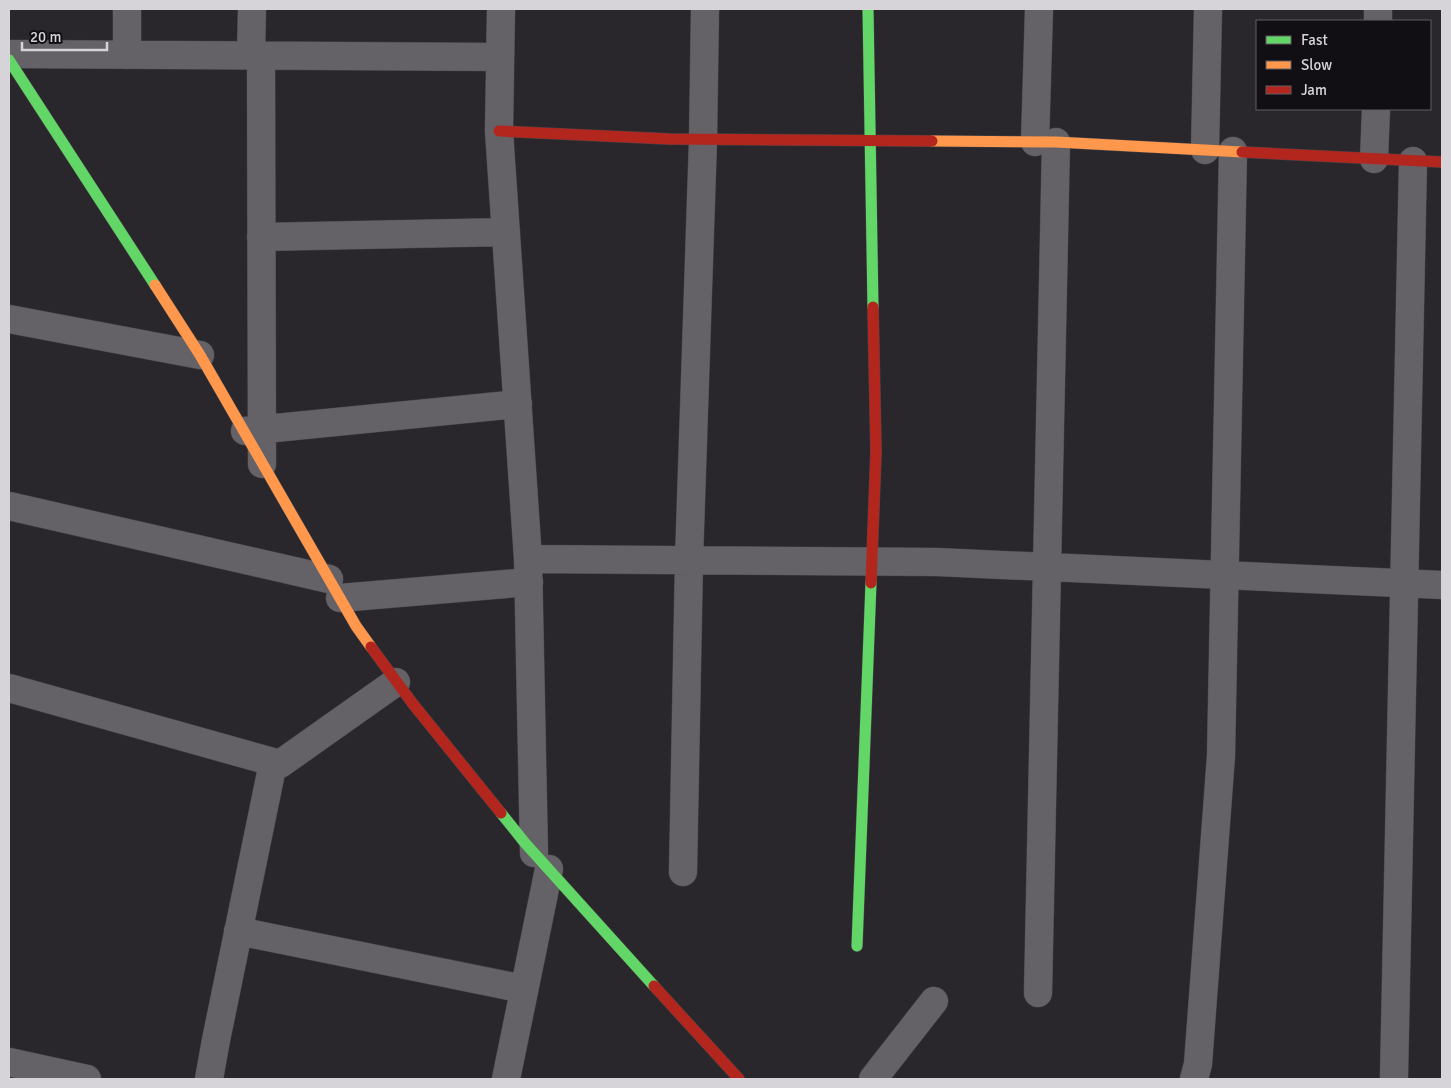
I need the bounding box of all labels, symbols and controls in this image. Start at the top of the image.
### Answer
scale bar [22,20,108,52]
legend [1256,20,1431,110]
text: 20 m [30,28,61,46]
text: Fast [1301,31,1328,49]
text: Slow [1301,56,1332,74]
text: Jam [1301,81,1327,99]

